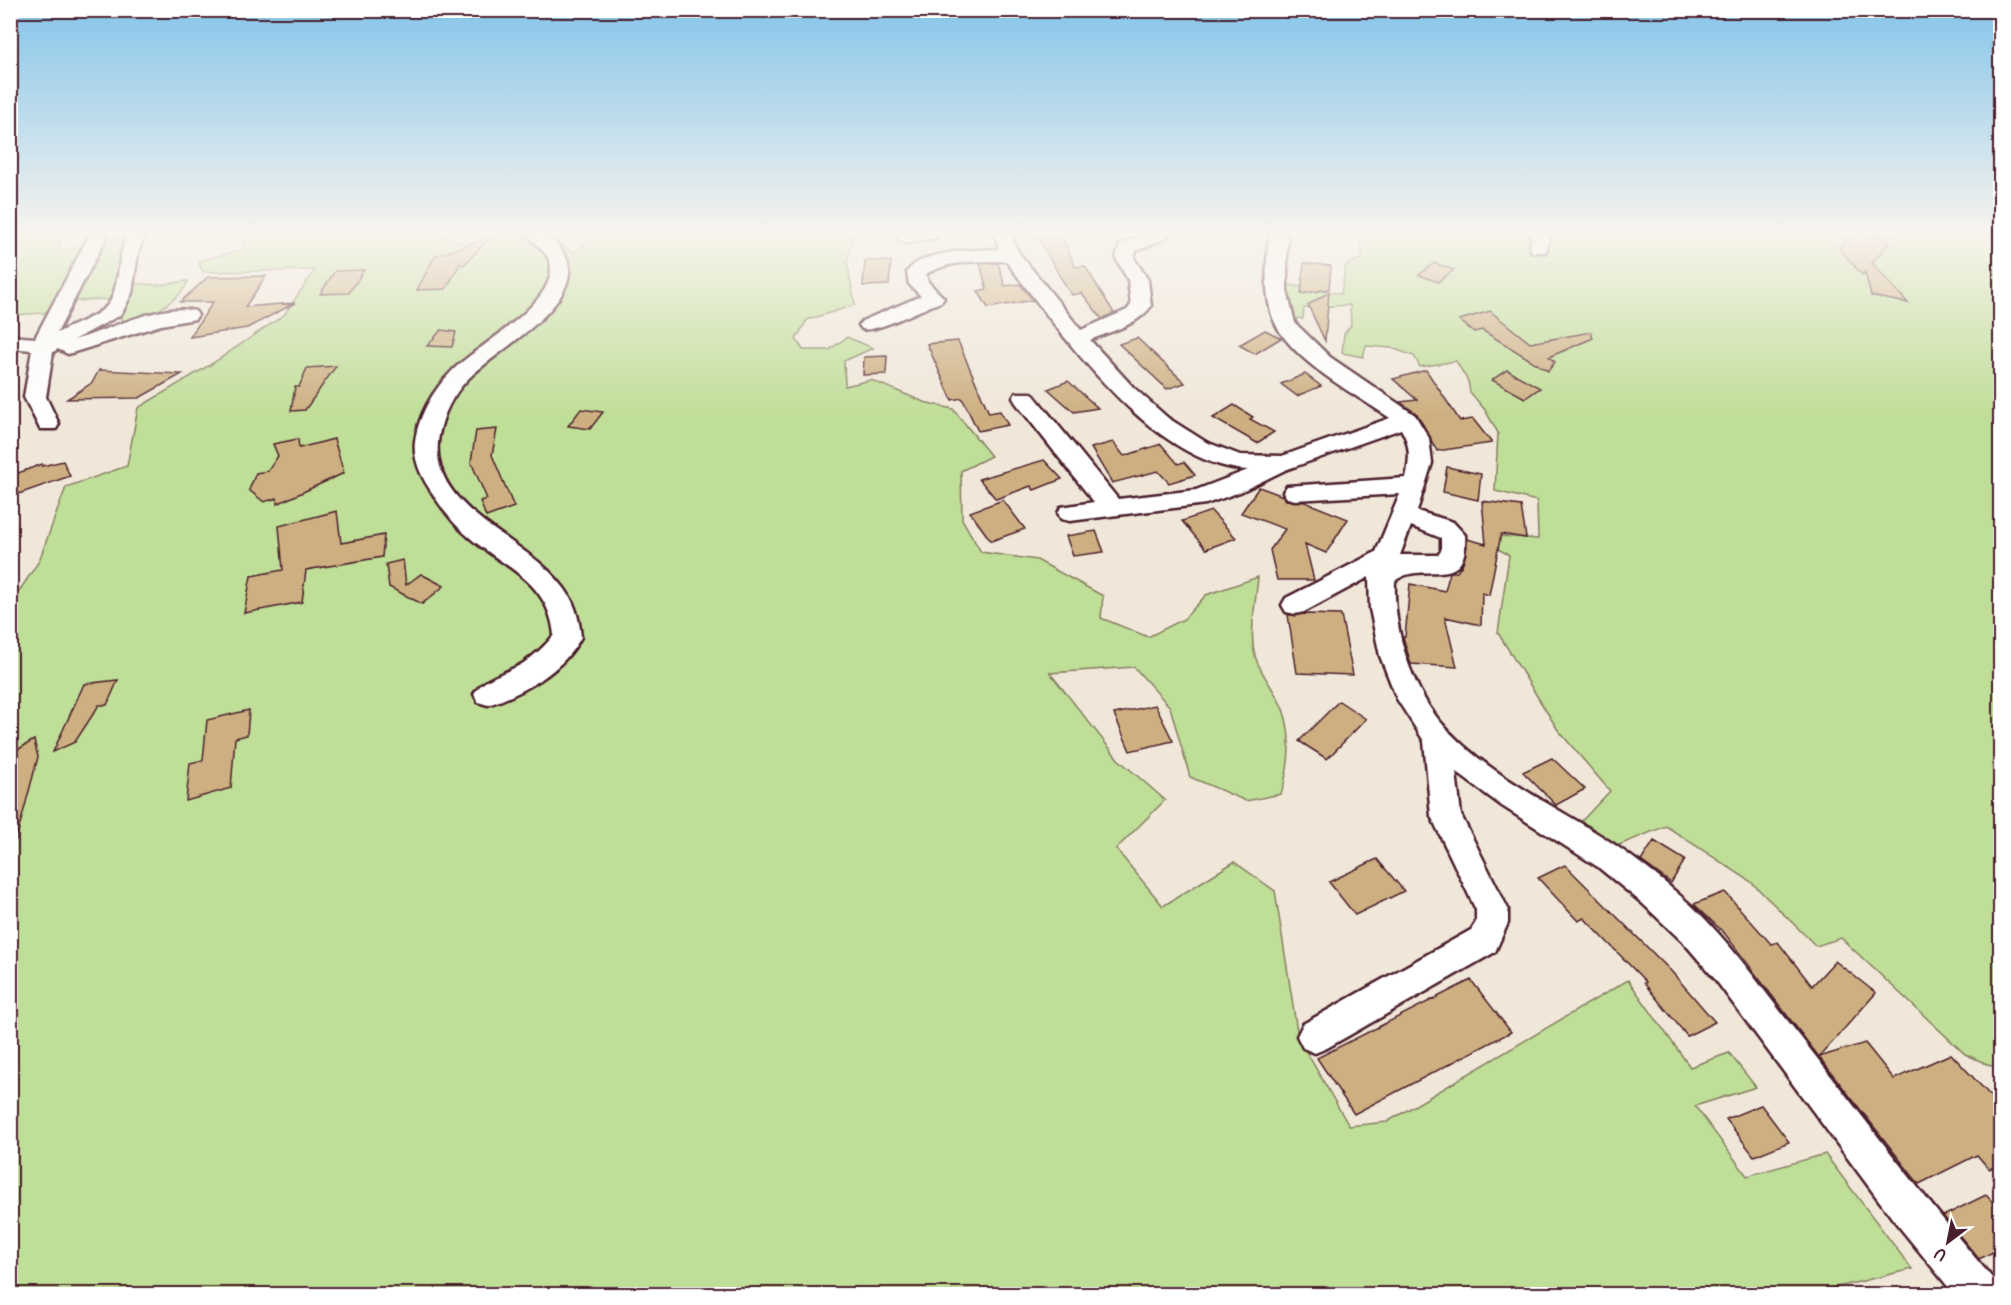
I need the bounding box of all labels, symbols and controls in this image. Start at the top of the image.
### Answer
north arrow [1918,1212,1978,1272]
text: U [1930,1242,1950,1265]

